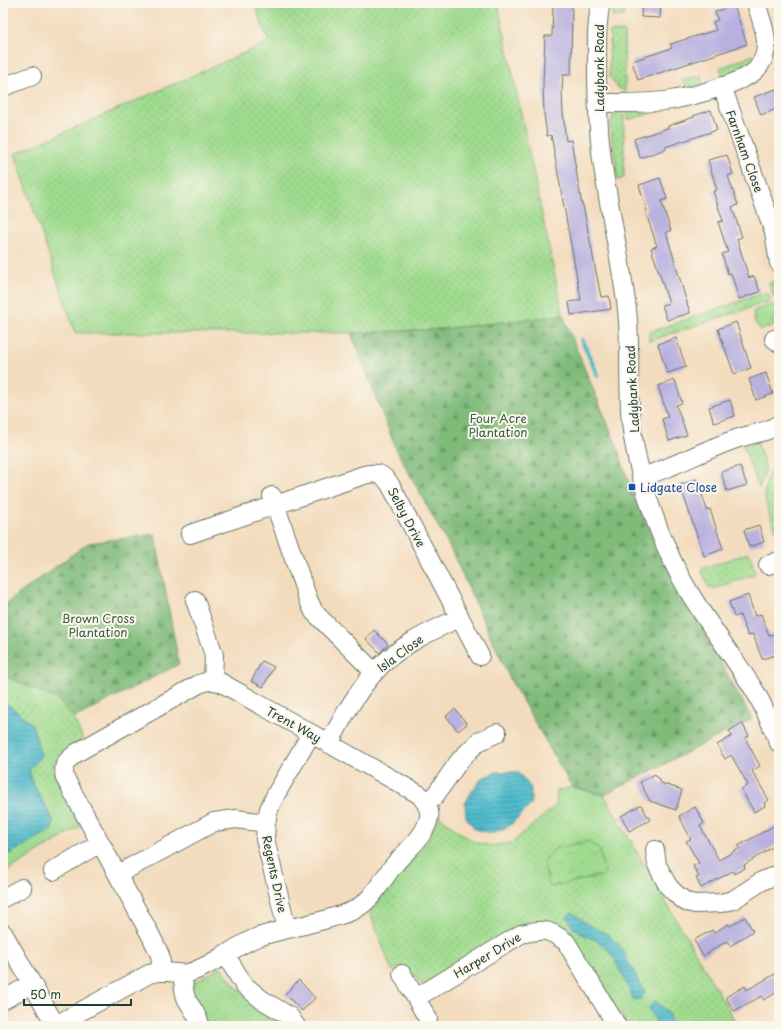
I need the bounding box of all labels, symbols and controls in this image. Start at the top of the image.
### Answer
street label: Ladybank Road [590,24,608,112]
street label: Farnham Close [722,107,768,195]
street label: Ladybank Road [621,345,643,433]
park label: Four Acre Plantation [468,409,528,441]
place label: Lidgate Close [640,478,717,496]
marker: Lidgate Close [627,482,637,492]
street label: Selby Drive [384,484,430,550]
park label: Brown Cross Plantation [61,609,135,641]
street label: Isla Close [373,630,427,676]
street label: Trent Way [263,701,325,747]
street label: Regents Drive [258,834,292,914]
street label: Harper Drive [450,928,524,982]
scale bar [24,981,131,1007]
text: 50 m [30,985,61,1003]

